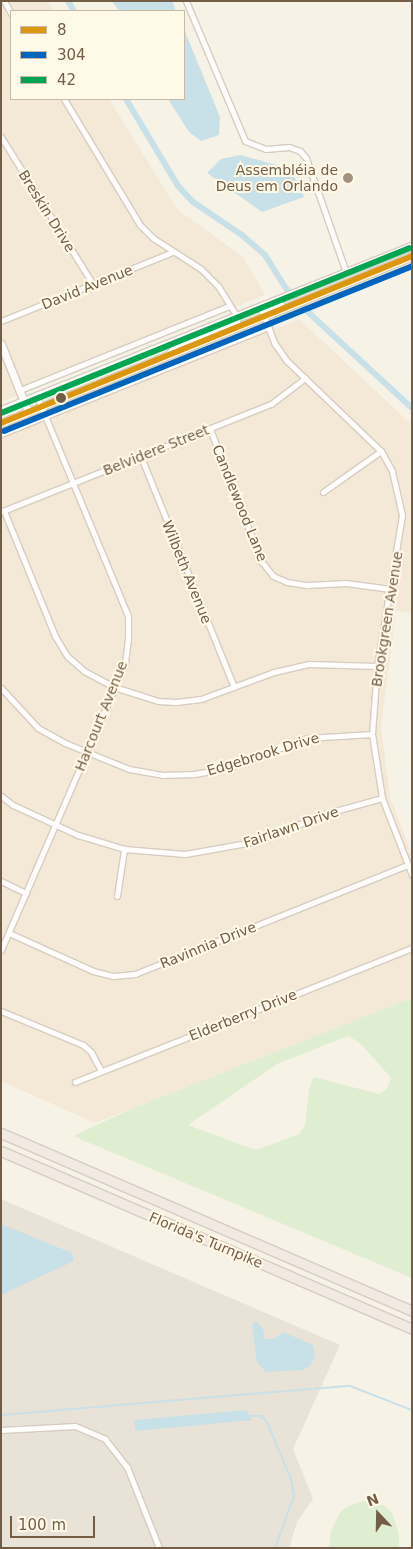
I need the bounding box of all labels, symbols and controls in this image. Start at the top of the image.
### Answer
legend [10,10,185,100]
text: 8 [57,21,67,39]
text: 304 [57,46,86,64]
text: 42 [57,71,76,89]
place label: Assembléia de Deus em Orlando [216,162,338,194]
street label: Breskin Drive [15,167,79,255]
marker: Assembléia de Deus em Orlando [342,172,354,184]
street label: David Avenue [39,261,135,313]
unlabelled marker [56,393,66,403]
street label: Belvidere Street [101,421,211,479]
street label: Candlewood Lane [209,442,271,564]
street label: Wilbeth Avenue [159,518,215,626]
street label: Brookgreen Avenue [368,550,406,688]
street label: Harcourt Avenue [71,658,131,774]
street label: Edgebrook Drive [205,729,321,779]
street label: Fairlawn Drive [241,803,341,851]
street label: Ravinnia Drive [157,918,259,972]
street label: Elderberry Drive [187,986,299,1044]
street label: Florida's Turnpike [147,1208,265,1272]
north arrow [353,1489,403,1539]
text: N [364,1490,381,1510]
scale bar [12,1506,98,1538]
text: 100 m [18,1516,66,1534]

